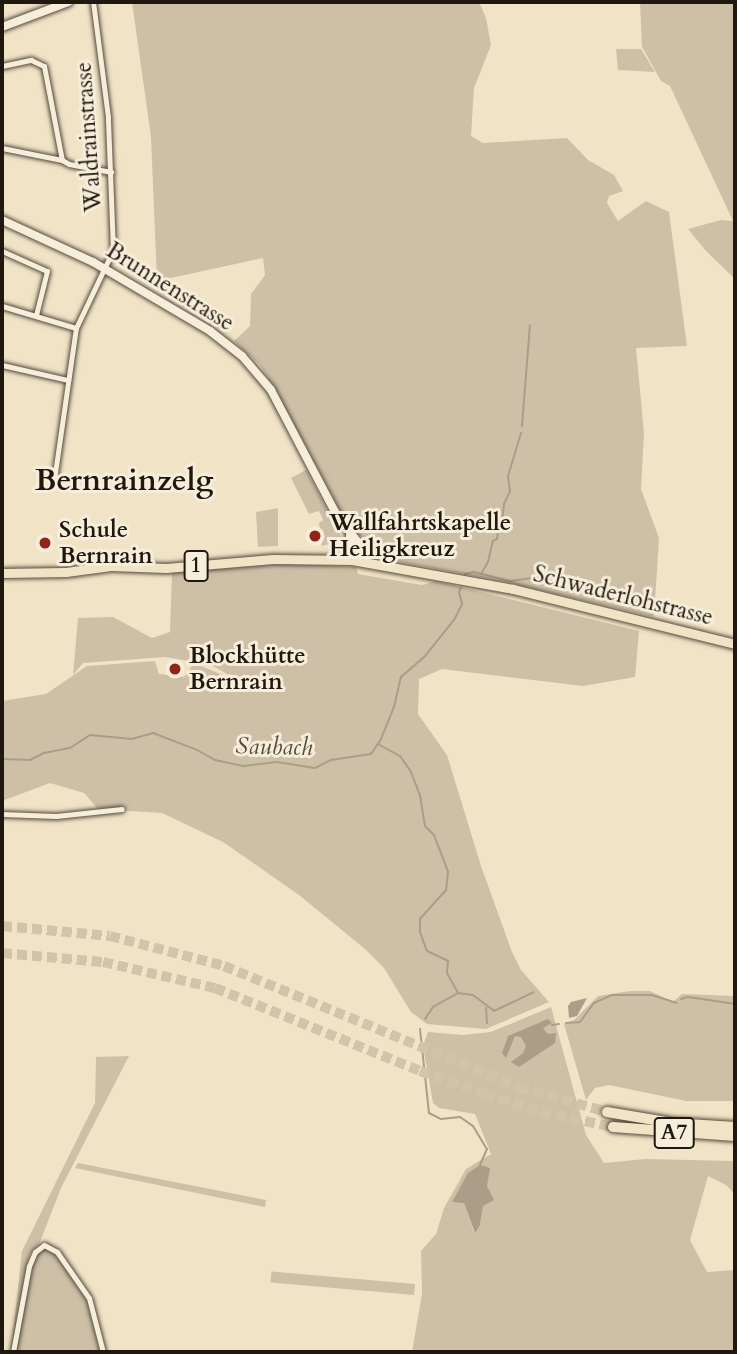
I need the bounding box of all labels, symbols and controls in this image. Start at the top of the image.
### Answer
street label: Waldrainstrasse [70,61,108,213]
street label: Brunnenstrasse [101,237,239,337]
district label: Bernrainzelg [35,463,213,499]
place label: Wallfahrtskapelle Heiligkreuz [329,509,511,563]
place label: Schule Bernrain [59,516,153,570]
marker: Wallfahrtskapelle Heiligkreuz [307,528,323,544]
marker: Schule Bernrain [37,535,53,551]
road number: 1 [182,548,210,584]
street label: Schwaderlohstrasse [530,560,716,632]
place label: Blockhütte Bernrain [189,642,306,696]
marker: Blockhütte Bernrain [167,661,183,677]
water label: Saubach [235,732,313,762]
road number: A7 [653,1116,695,1150]

